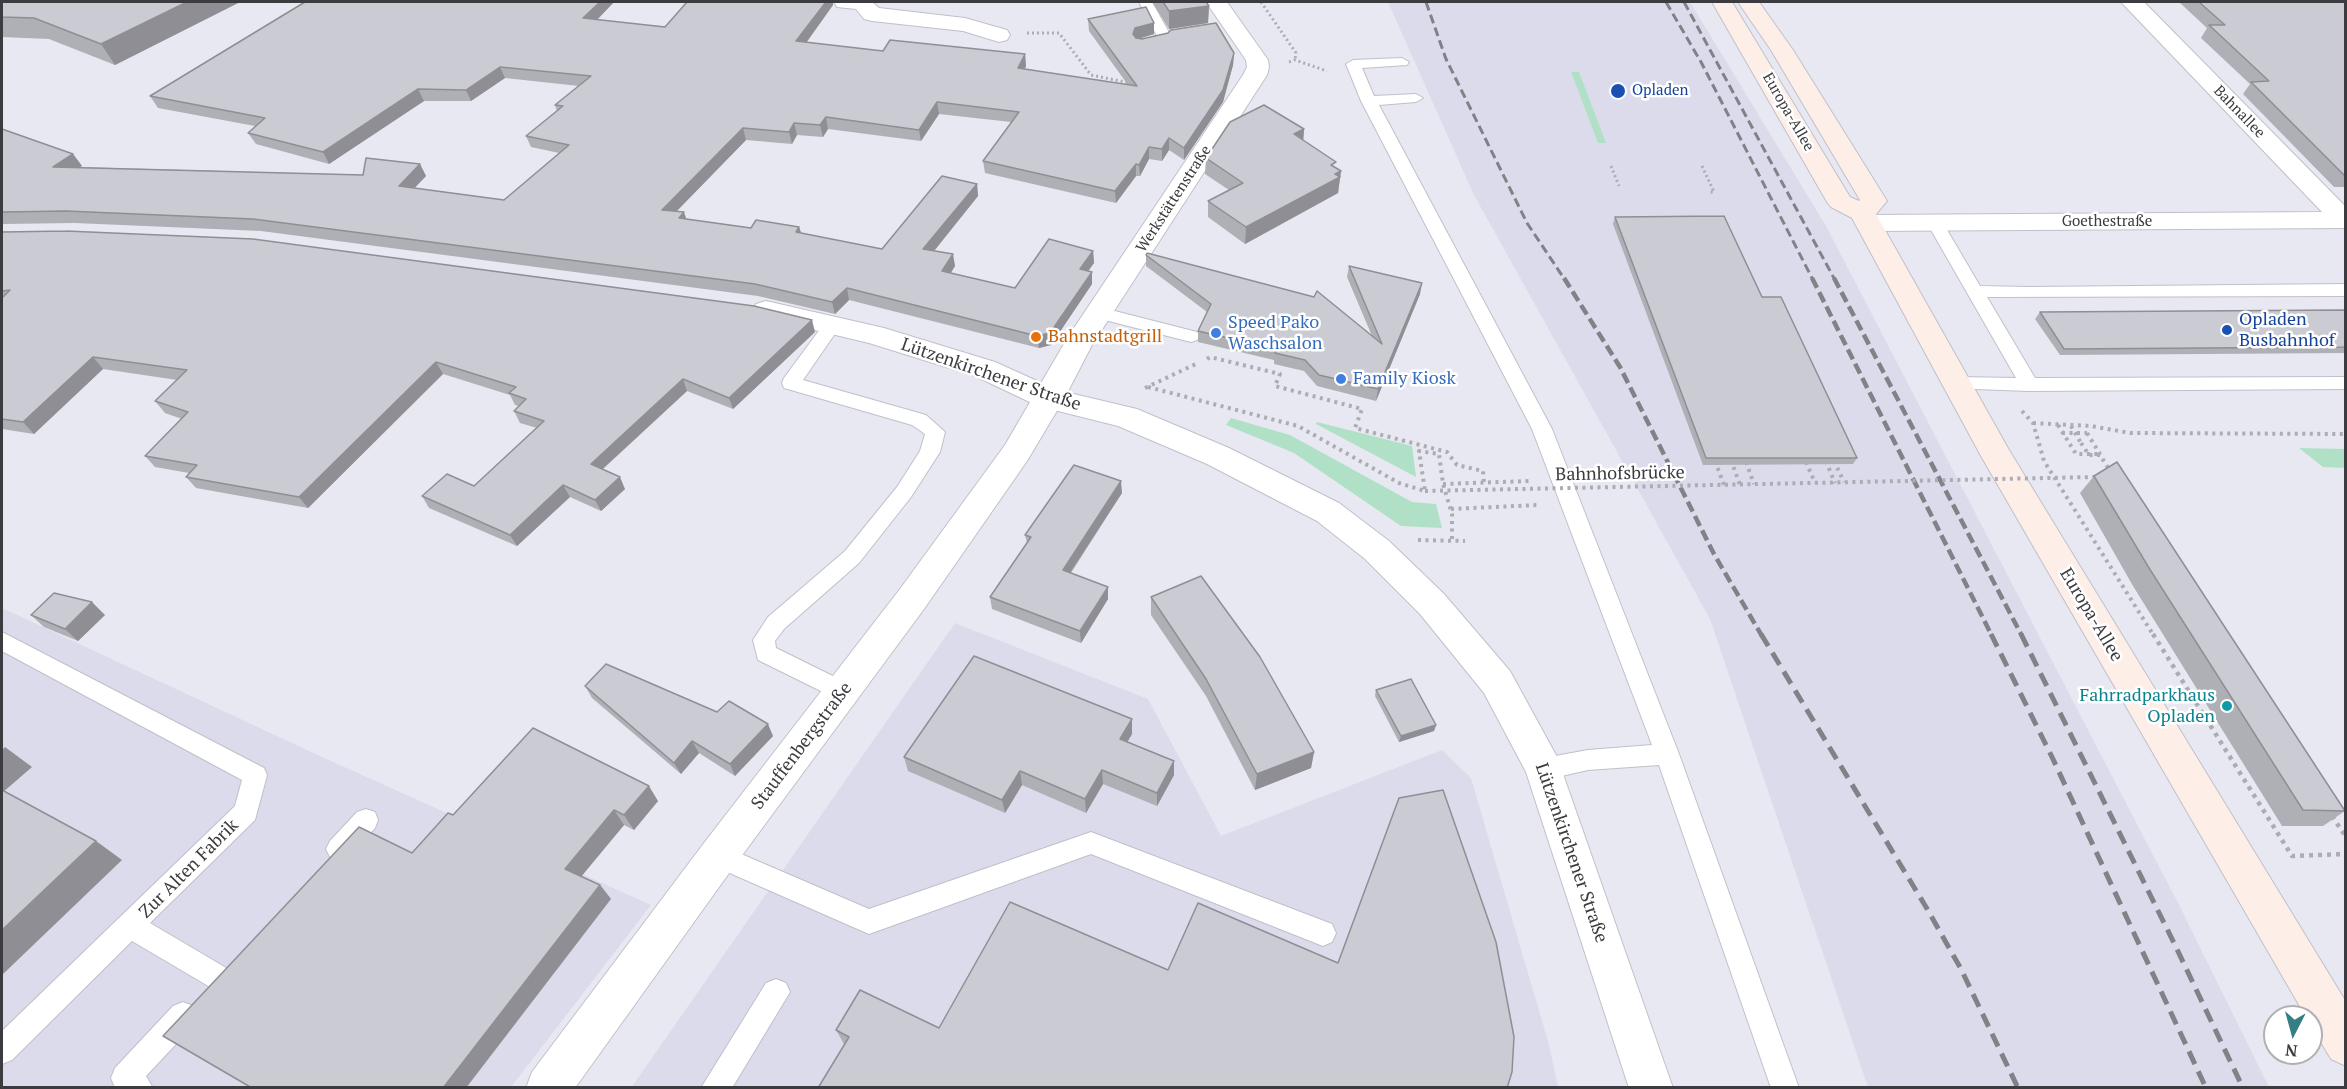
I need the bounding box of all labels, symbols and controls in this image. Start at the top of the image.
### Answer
street label: Europa-Allee [1758,70,1818,154]
marker: Opladen [1609,82,1627,100]
place label: Opladen [1632,82,1688,100]
street label: Bahnallee [2210,82,2268,142]
street label: Werkstättenstraße [1133,142,1215,256]
street label: Goethestraße [2062,213,2152,231]
place label: Opladen Busbahnhof [2239,309,2335,352]
place label: Speed Pako Waschsalon [1228,312,1322,354]
marker: Opladen Busbahnhof [2220,323,2234,337]
place label: Bahnstadtgrill [1048,326,1162,348]
marker: Speed Pako Waschsalon [1209,326,1223,340]
marker: Bahnstadtgrill [1029,330,1043,344]
street label: Lützenkirchener Straße [898,334,1084,416]
place label: Family Kiosk [1353,368,1456,390]
marker: Family Kiosk [1334,372,1348,386]
street label: Bahnhofsbrücke [1555,462,1685,486]
street label: Europa-Allee [2055,564,2127,666]
street label: Stauffenbergstraße [747,678,857,814]
place label: Fahrradparkhaus Opladen [2079,685,2215,728]
marker: Fahrradparkhaus Opladen [2220,699,2234,713]
street label: Lützenkirchener Straße [1530,760,1612,946]
street label: Zur Alten Fabrik [135,815,243,923]
north arrow [2263,1005,2323,1065]
text: N [2284,1039,2299,1062]

